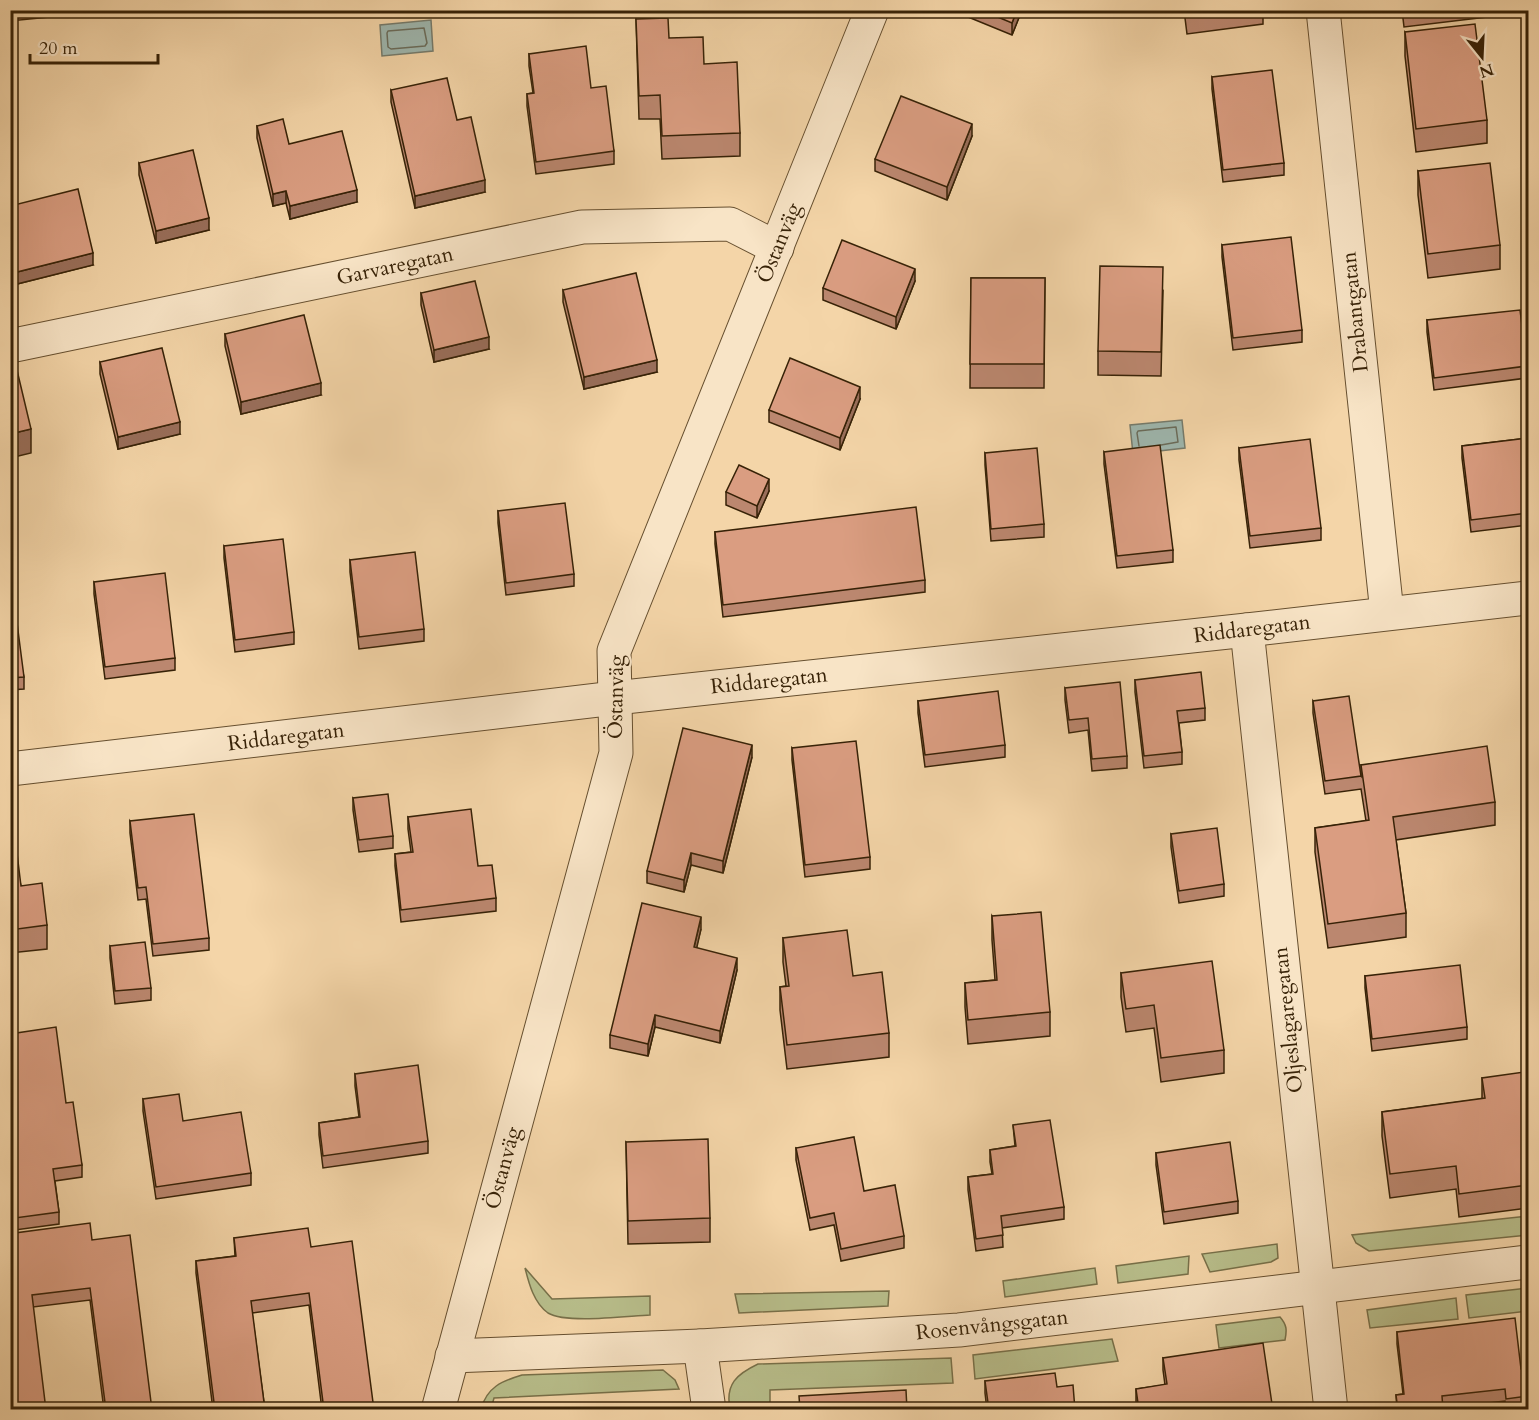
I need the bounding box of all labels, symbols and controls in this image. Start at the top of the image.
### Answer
scale bar [30,27,158,65]
north arrow [1452,27,1512,87]
text: 20 m [39,36,78,61]
text: N [1476,58,1496,83]
street label: Östanväg [750,198,808,288]
street label: Garvaregatan [334,239,456,293]
street label: Drabantgatan [1334,250,1376,374]
street label: Riddaregatan [1192,607,1312,651]
street label: Östanväg [601,654,631,739]
street label: Riddaregatan [709,660,829,702]
street label: Riddaregatan [226,715,346,759]
street label: Oljeslagaregatan [1266,945,1310,1095]
street label: Östanväg [478,1123,528,1213]
street label: Rosenvångsgatan [914,1303,1070,1347]

